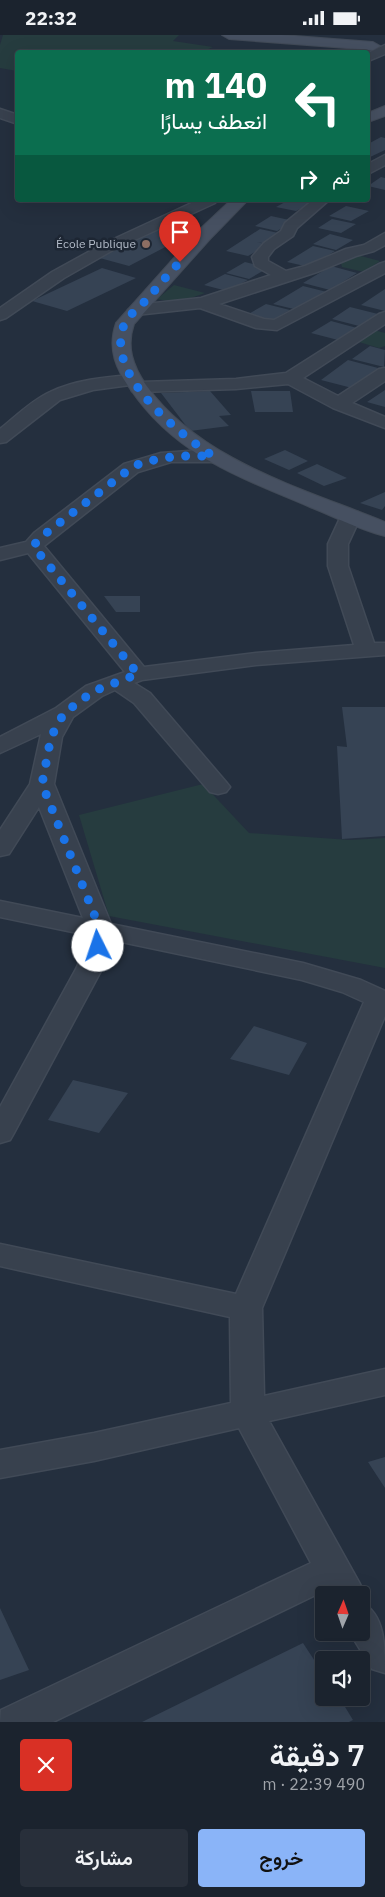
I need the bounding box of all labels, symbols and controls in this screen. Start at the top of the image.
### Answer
text: 22:32 [25,6,77,30]
text: 140 m [164,62,267,108]
icon: left [285,70,350,135]
text: انعطف يسارًا [160,106,267,135]
icon: right [294,165,322,193]
text: ثم [332,165,350,189]
pin [159,211,201,262]
icon: arrive [166,218,194,246]
place label: École Publique [56,236,136,251]
marker: École Publique [140,238,152,250]
position arrow [71,919,123,971]
north arrow [315,1586,370,1641]
map controls [315,1586,370,1706]
button: sound [315,1651,370,1706]
text: 7 دقيقة [269,1735,365,1774]
button: close [20,1739,72,1791]
text: 490 m · 22:39 [263,1774,365,1794]
button: مشاركة [20,1829,188,1887]
button: خروج [198,1829,365,1887]

